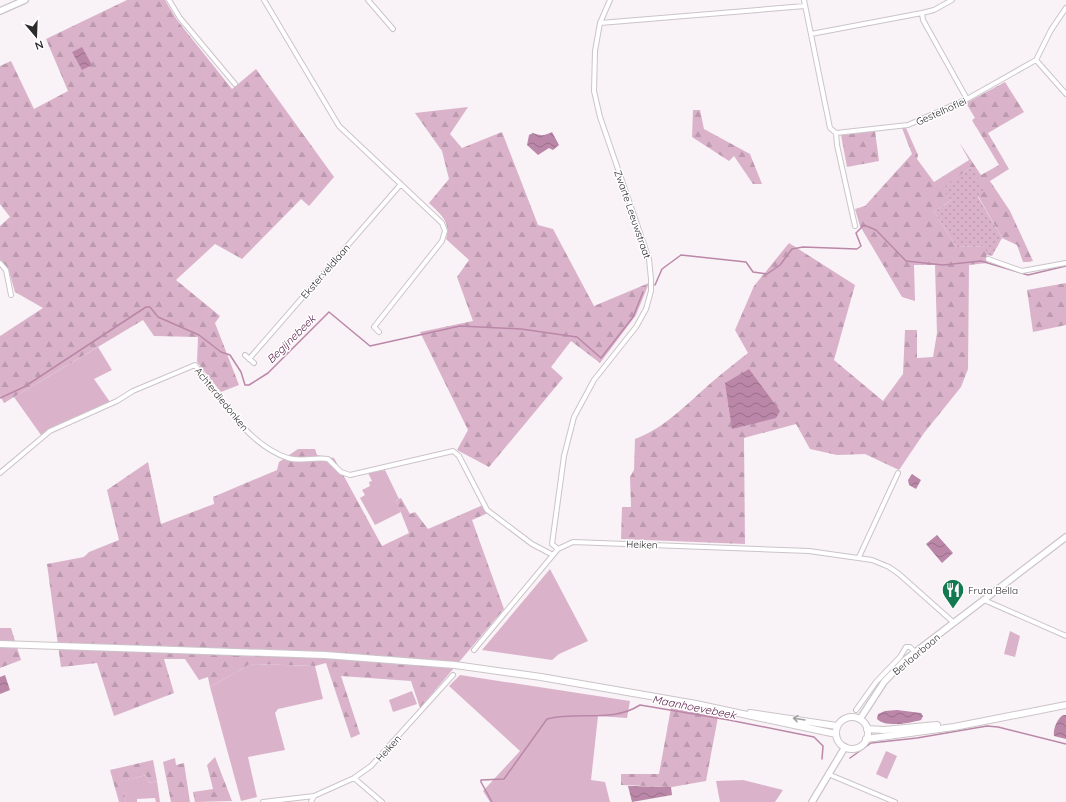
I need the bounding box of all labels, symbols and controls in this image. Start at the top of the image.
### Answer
north arrow [16,16,56,56]
text: N [33,38,45,53]
street label: Gestelhoflei [914,95,969,128]
street label: Zwarte Leeuwstraat [611,168,654,261]
street label: Eksterveldlaan [298,241,353,301]
water label: Begijnebeek [264,311,319,366]
street label: Achterdiedonken [192,365,251,434]
street label: Heiken [626,537,658,552]
restaurant icon: Fruta Bella [940,577,966,610]
place label: Fruta Bella [968,584,1018,597]
street label: Berlaarbaan [890,631,943,678]
water label: Maanhoevebeek [651,692,738,722]
one-way arrow [793,715,806,723]
street label: Heiken [373,732,404,764]

